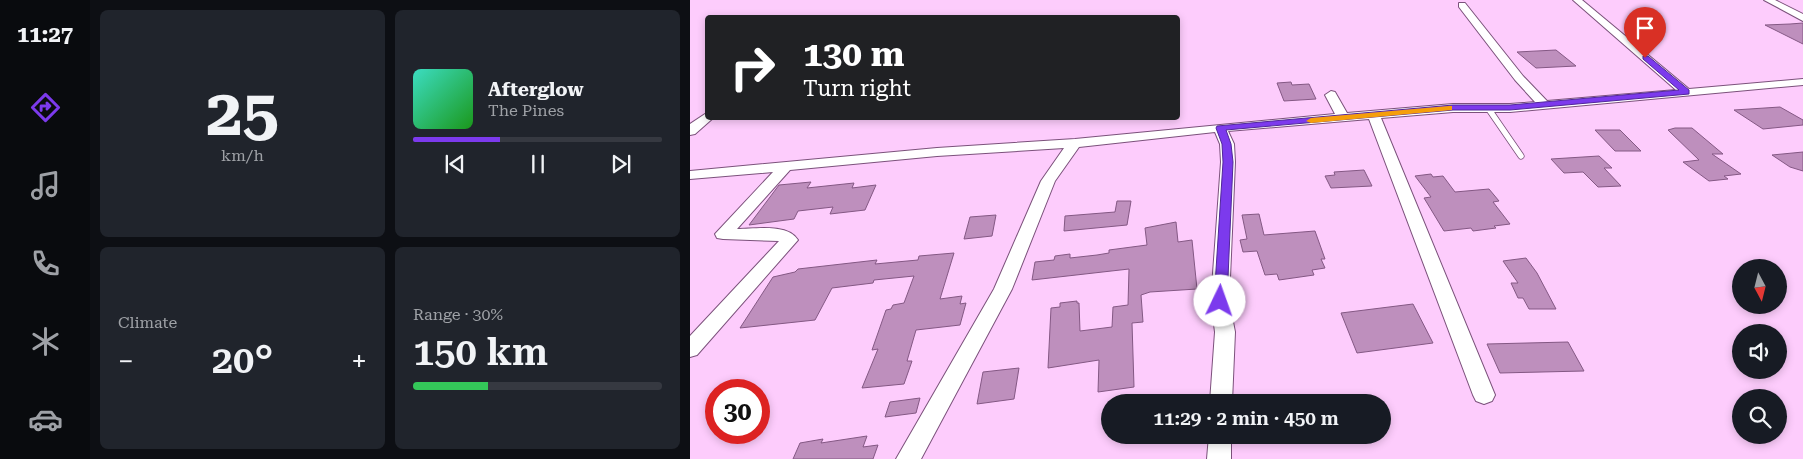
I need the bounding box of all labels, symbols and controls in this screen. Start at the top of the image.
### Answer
pin [1624,7,1666,58]
icon: arrive [1631,14,1659,42]
text: 11:27 [17,22,73,47]
text: 130 m [803,34,904,75]
icon: right [720,35,785,100]
text: 25 [206,75,279,151]
text: Turn right [803,76,911,101]
text: Afterglow [488,78,584,101]
icon: directions [28,90,63,125]
text: The Pines [488,101,564,120]
text: km/h [221,146,264,165]
icon: previous [441,150,469,178]
icon: pause [524,150,552,178]
icon: next [607,150,635,178]
icon: music [28,168,63,203]
icon: phone [28,246,63,281]
north arrow [1732,259,1788,314]
map controls [1732,259,1787,444]
position arrow [1193,274,1245,326]
text: Range · 30% [413,305,503,324]
text: Climate [118,313,177,332]
icon: climate [28,324,63,359]
button: sound [1732,324,1787,379]
text: 150 km [413,330,548,374]
text: 20° [212,338,273,382]
text: − [118,345,134,378]
text: + [351,345,367,378]
speed limit sign: 30 [705,379,770,444]
button: search [1732,389,1787,444]
icon: car [28,402,63,437]
text: 11:29 · 2 min · 450 m [1153,407,1339,430]

